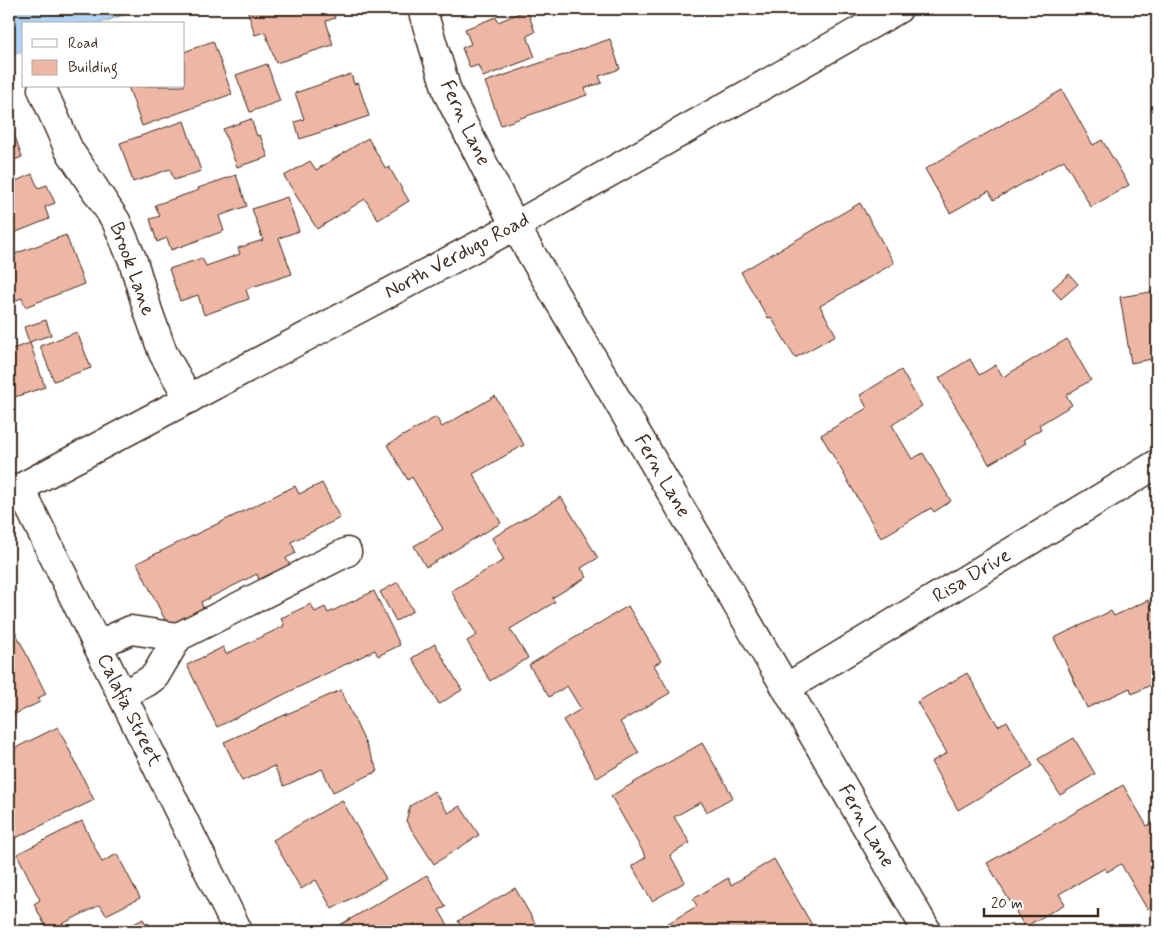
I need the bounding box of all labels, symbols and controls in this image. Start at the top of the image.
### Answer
legend [22,22,185,88]
text: Road [68,34,98,54]
text: Building [68,58,118,79]
street label: Fern Lane [433,76,497,170]
street label: North Verdugo Road [380,206,534,306]
street label: Brook Lane [103,218,161,320]
street label: Fern Lane [627,429,697,523]
street label: Risa Drive [928,542,1016,610]
street label: Calafia Street [90,649,168,771]
street label: Fern Lane [831,779,901,873]
scale bar [984,885,1097,917]
text: 20 m [991,894,1023,914]

